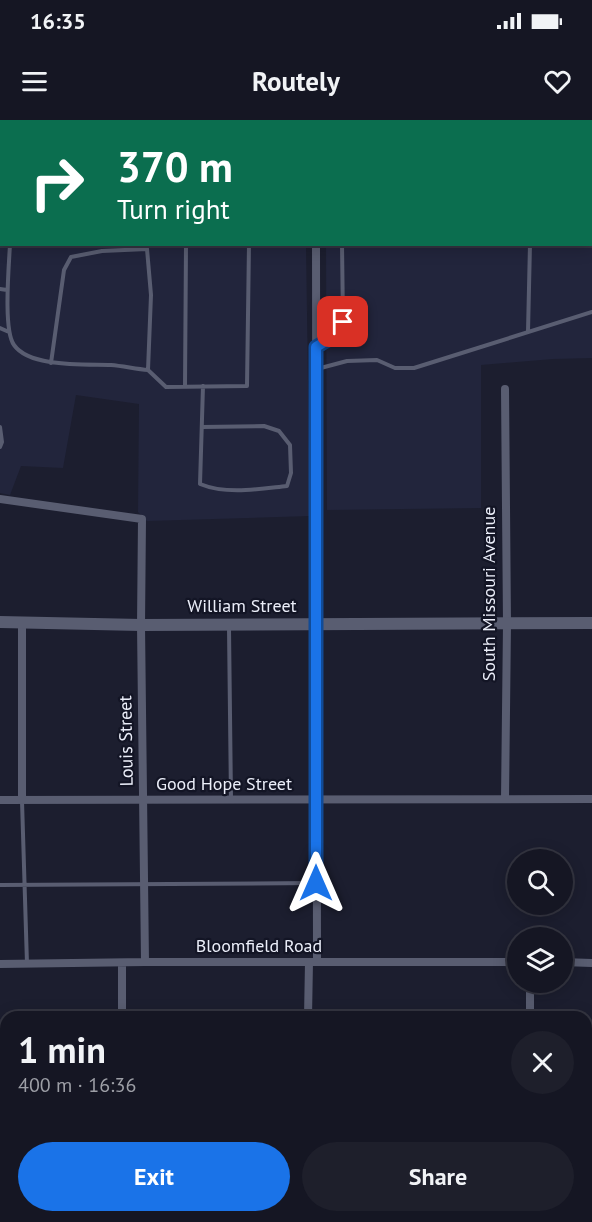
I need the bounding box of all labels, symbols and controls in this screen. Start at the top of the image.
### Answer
text: 16:35 [30,7,86,35]
text: Routely [252,64,340,98]
icon: menu [18,65,51,98]
icon: heart [541,65,574,98]
text: 370 m [117,139,233,194]
icon: right [18,144,96,222]
text: Turn right [117,192,230,226]
pin [317,296,368,347]
icon: arrive [326,305,359,338]
street label: South Missouri Avenue [477,507,500,681]
street label: William Street [187,594,297,617]
street label: Louis Street [113,695,138,787]
street label: Good Hope Street [156,772,292,795]
map controls [507,849,573,993]
button: search [507,849,573,915]
position arrow [284,851,348,915]
button: layers [507,927,573,993]
street label: Bloomfield Road [196,934,322,957]
text: 1 min [18,1026,106,1073]
button: close [511,1031,574,1094]
text: 400 m · 16:36 [18,1072,136,1098]
button: Exit [18,1142,290,1211]
button: Share [302,1142,574,1211]

